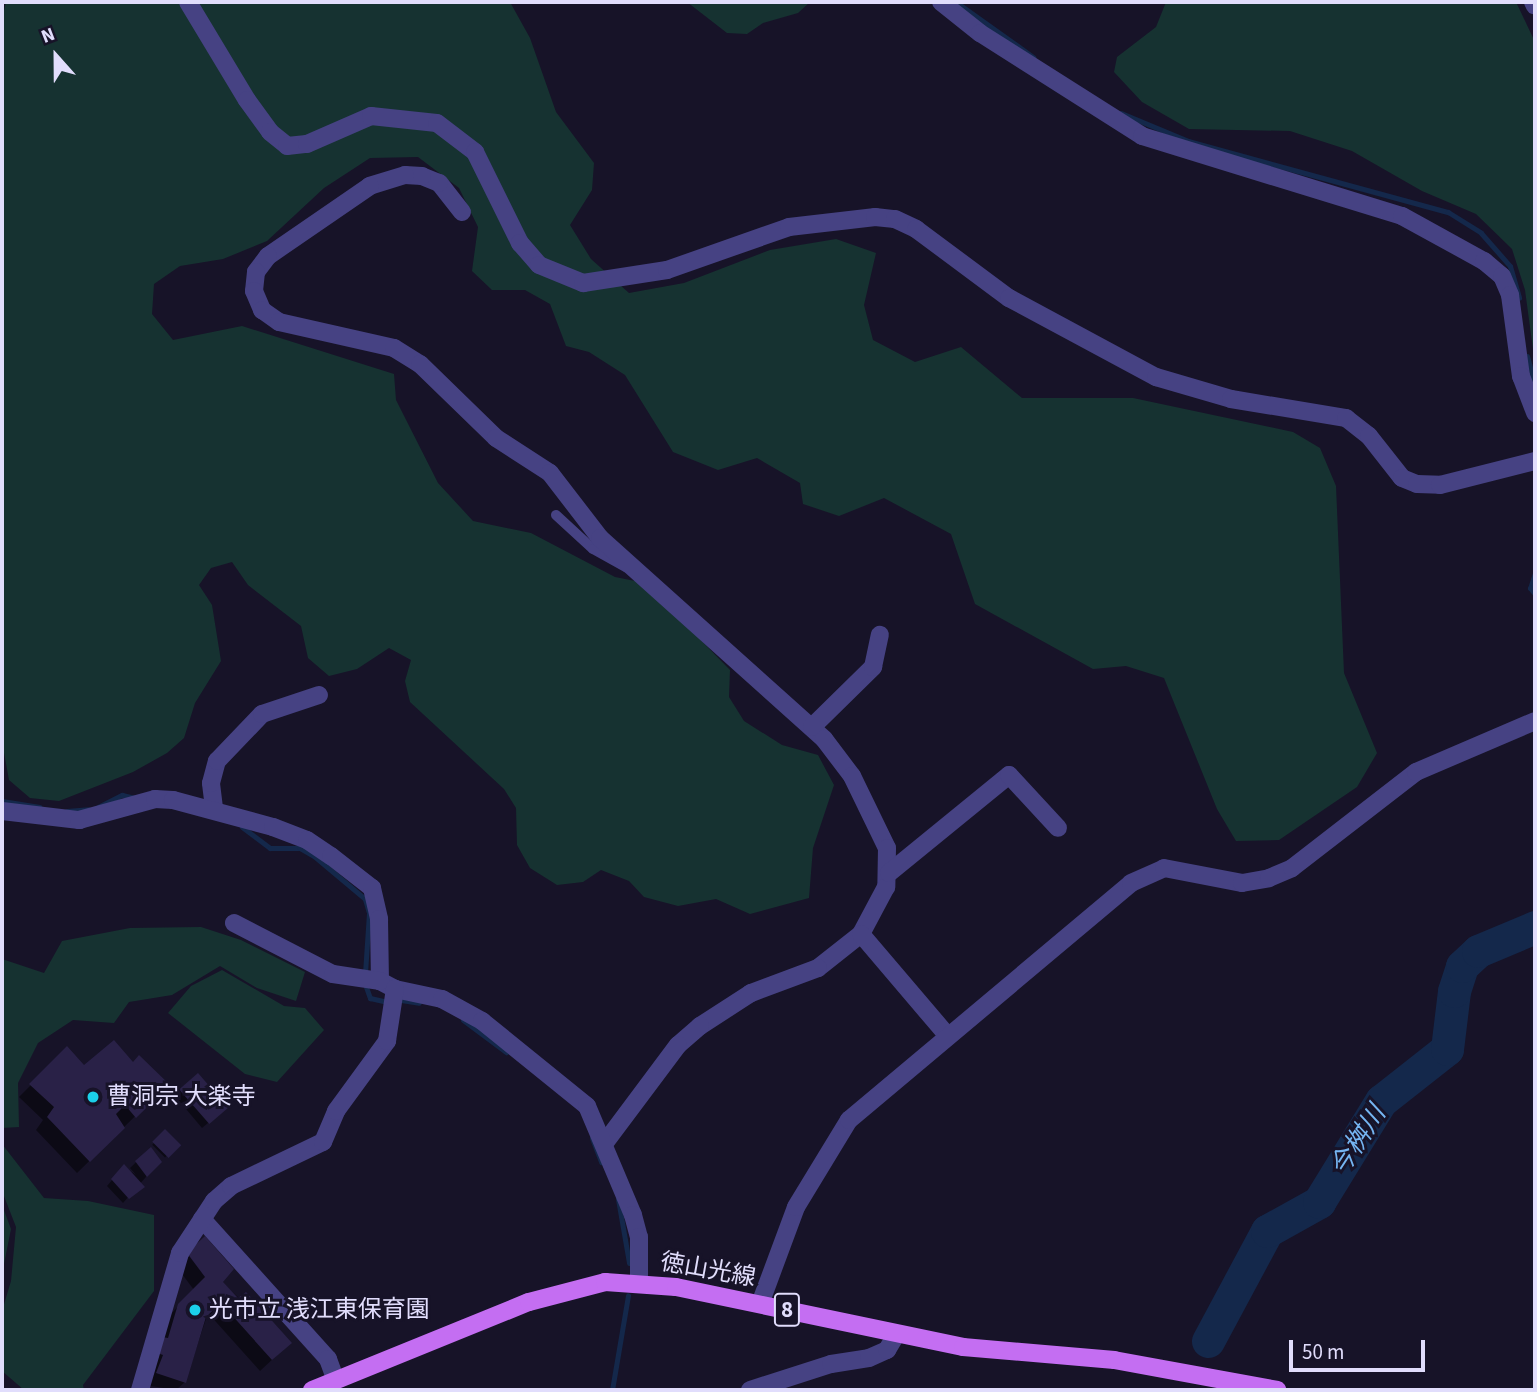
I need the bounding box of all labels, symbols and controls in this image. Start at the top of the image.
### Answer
north arrow [21,21,91,91]
text: N [38,21,59,51]
place label: 曹洞宗 大楽寺 [107,1083,256,1111]
marker: 曹洞宗 大楽寺 [85,1089,101,1105]
water label: 今桝川 [1324,1100,1392,1182]
street label: 徳山光線 [658,1247,758,1293]
road number: 8 [773,1290,801,1330]
place label: 光市立 浅江東保育園 [209,1296,430,1324]
marker: 光市立 浅江東保育園 [187,1302,203,1318]
scale bar [1292,1326,1428,1370]
text: 50 m [1302,1337,1344,1367]

